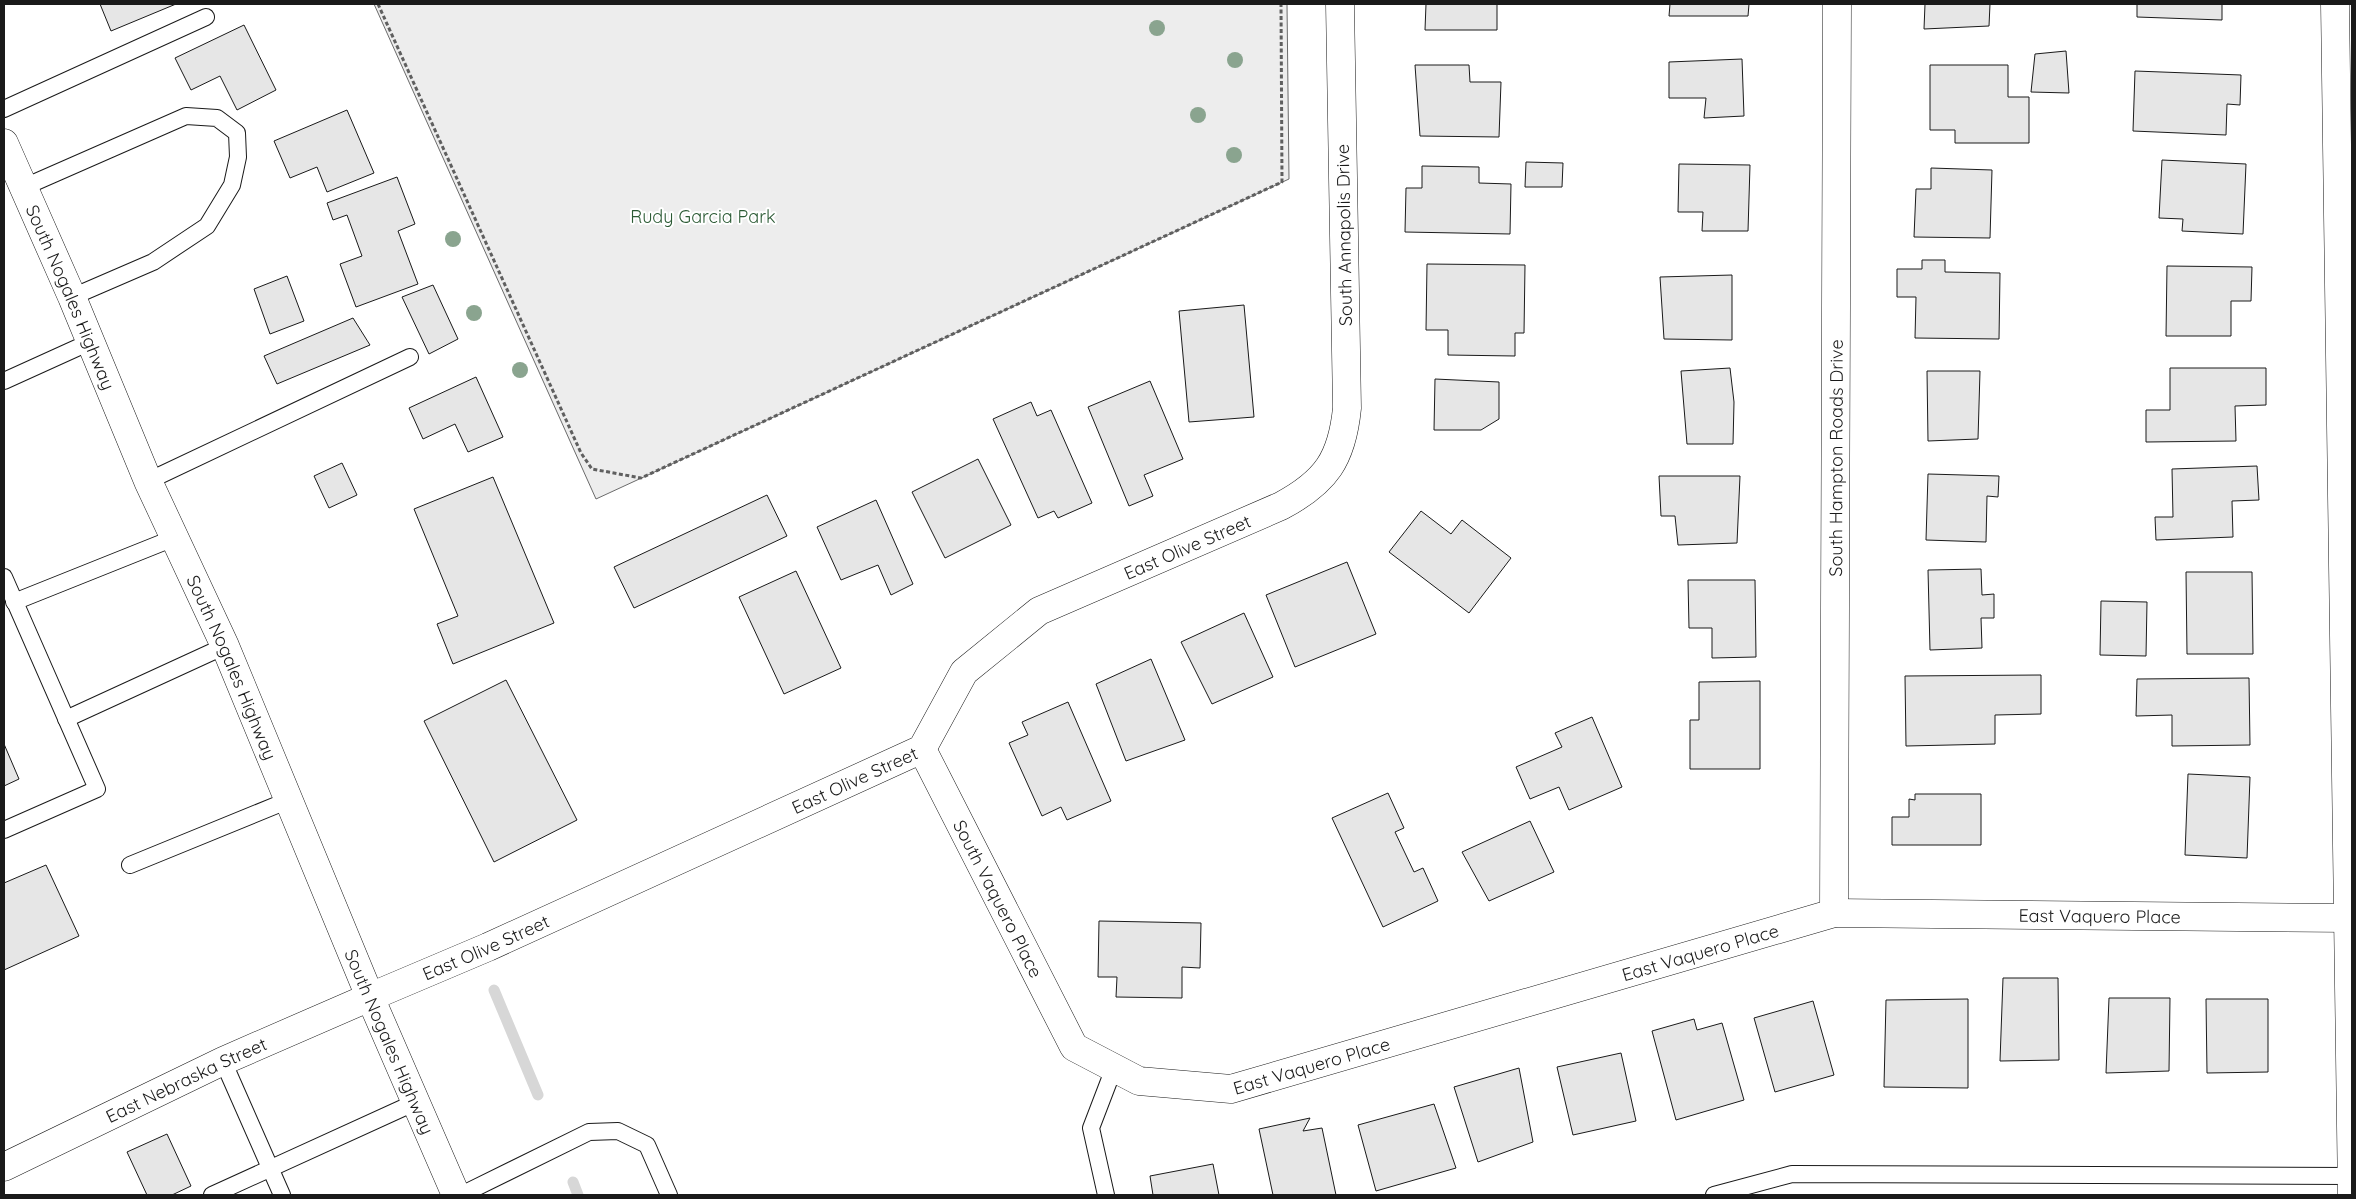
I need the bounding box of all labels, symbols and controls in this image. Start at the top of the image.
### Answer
street label: South Annapolis Drive [1331,144,1357,326]
street label: South Nogales Highway [21,201,121,393]
park label: Rudy Garcia Park [630,205,776,228]
street label: South Hampton Roads Drive [1824,339,1847,577]
street label: East Olive Street [1120,509,1254,584]
street label: South Nogales Highway [182,571,282,763]
street label: East Olive Street [788,741,921,819]
street label: South Vaquero Place [949,816,1048,981]
street label: East Vaquero Place [2018,903,2181,928]
street label: East Olive Street [419,909,553,985]
street label: East Vaquero Place [1619,918,1781,986]
street label: South Nogales Highway [340,946,440,1138]
street label: East Nebraska Street [102,1032,270,1128]
street label: East Vaquero Place [1230,1032,1393,1099]

